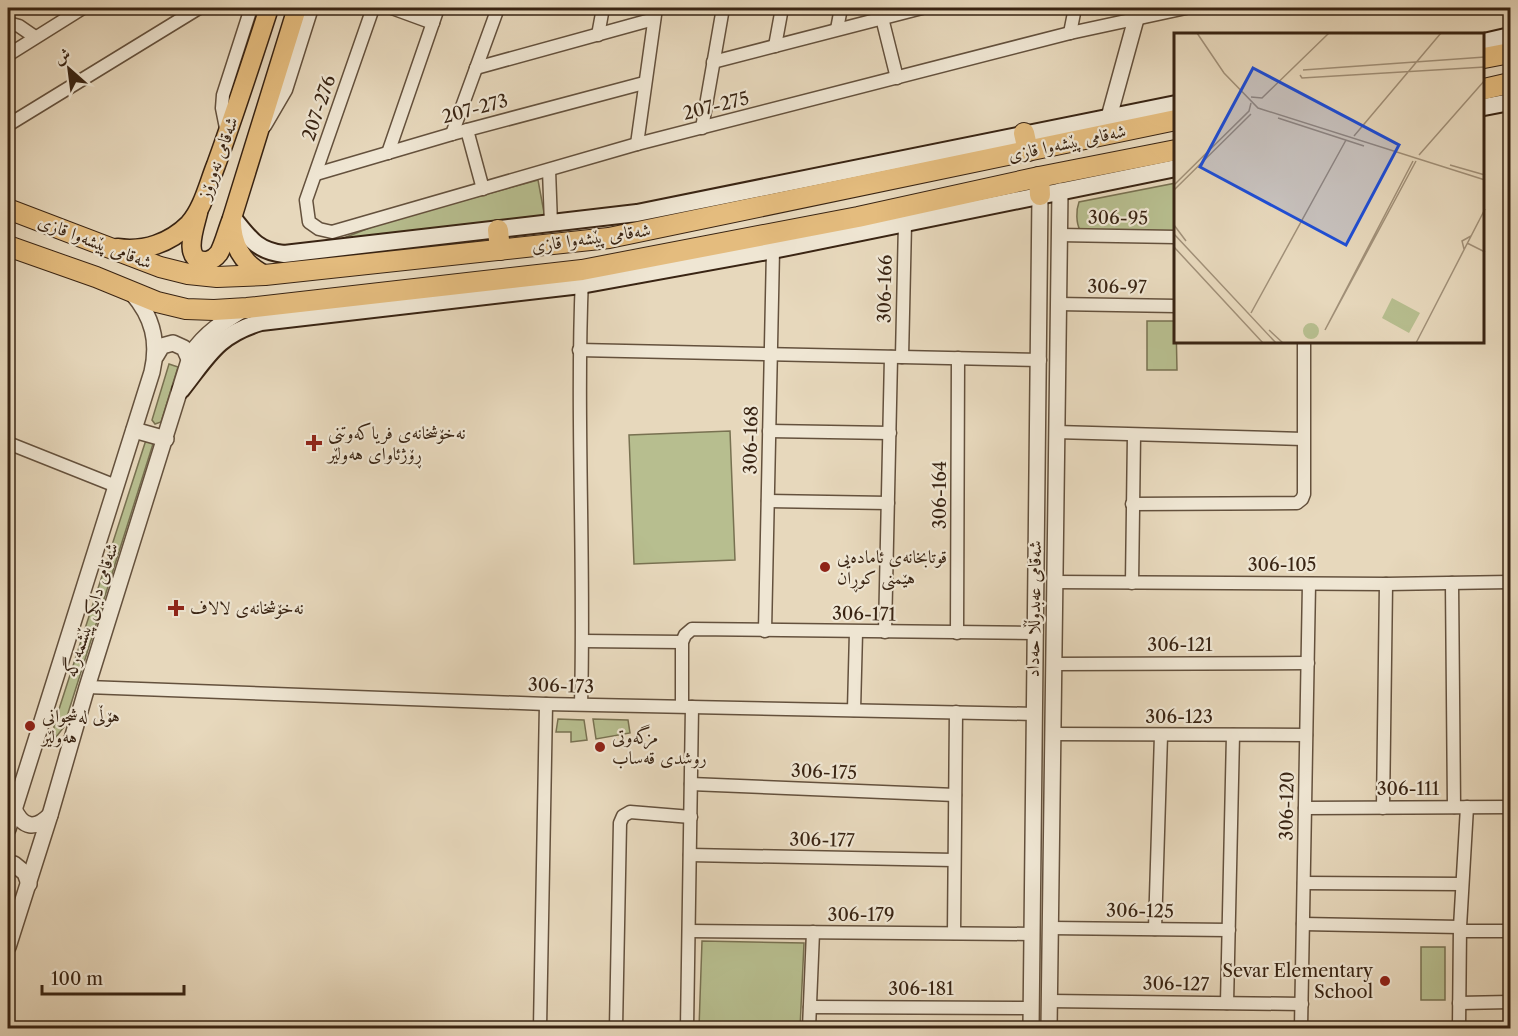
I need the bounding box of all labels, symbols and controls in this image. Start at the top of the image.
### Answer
inset map [1174,33,1485,344]
north arrow [39,39,99,99]
text: ش [50,43,74,68]
street label: 207-276 [298,72,340,144]
street label: 207-275 [681,87,751,125]
street label: 207-273 [440,90,510,128]
street label: شەقامی نەورۆز [192,114,243,204]
street label: شەقامی پێشەوا قازی [1006,120,1128,167]
street label: 306-95 [1088,206,1148,230]
street label: شەقامی پێشەوا قازی [35,210,155,275]
street label: شەقامی پێشەوا قازی [530,219,652,258]
street label: 306-166 [873,255,897,323]
street label: 306-97 [1087,275,1147,299]
street label: 306-168 [739,405,763,475]
place label: نەخۆشخانەی فریاکەوتنی ڕۆژئاوای هەولێر [326,422,466,469]
marker: نەخۆشخانەی فریاکەوتنی ڕۆژئاوای هەولێر [305,434,323,452]
street label: 306-164 [929,461,951,529]
street label: شەقامی دایکی پێشمەرگە [57,540,125,680]
street label: شەقامی عەبدوڵڵا حەداد [1022,540,1046,678]
place label: قوتابخانەی ئامادەیی هێمنی کوڕان [837,546,947,593]
street label: 306-105 [1248,554,1316,576]
marker: قوتابخانەی ئامادەیی هێمنی کوڕان [818,560,832,574]
place label: نەخۆشخانەی لالاف [190,597,304,619]
marker: نەخۆشخانەی لالاف [167,599,185,617]
street label: 306-171 [832,602,897,626]
street label: 306-121 [1147,634,1213,656]
street label: 306-173 [528,674,594,698]
place label: هۆڵی لەشجوانی هەولێر [40,705,120,748]
street label: 306-123 [1145,706,1213,728]
marker: هۆڵی لەشجوانی هەولێر [23,719,37,733]
place label: مزگەوتی روشدی قەساب [612,724,707,769]
marker: مزگەوتی روشدی قەساب [593,740,607,754]
street label: 306-175 [791,760,857,784]
street label: 306-120 [1275,771,1299,841]
street label: 306-111 [1377,778,1440,800]
street label: 306-177 [789,828,855,852]
street label: 306-125 [1106,899,1174,923]
street label: 306-179 [828,904,894,926]
scale bar [42,958,184,996]
place label: Sevar Elementary School [1222,960,1374,1003]
text: 100 m [51,968,103,990]
street label: 306-127 [1142,972,1210,996]
marker: Sevar Elementary School [1378,974,1392,988]
street label: 306-181 [888,978,954,1000]

